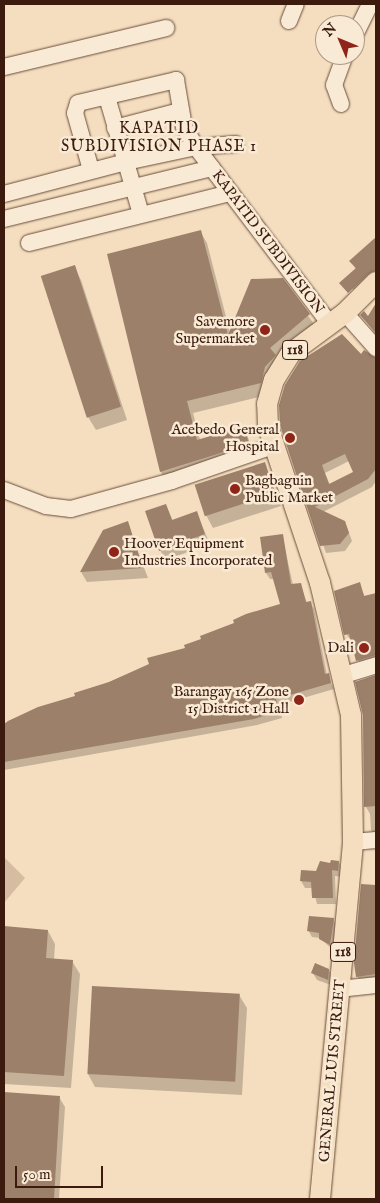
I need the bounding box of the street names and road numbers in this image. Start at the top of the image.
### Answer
street label: KAPATID SUBDIVISION [208,166,328,318]
road number: 118 [281,338,309,362]
road number: 118 [329,940,357,964]
street label: GENERAL LUIS STREET [315,979,349,1163]

